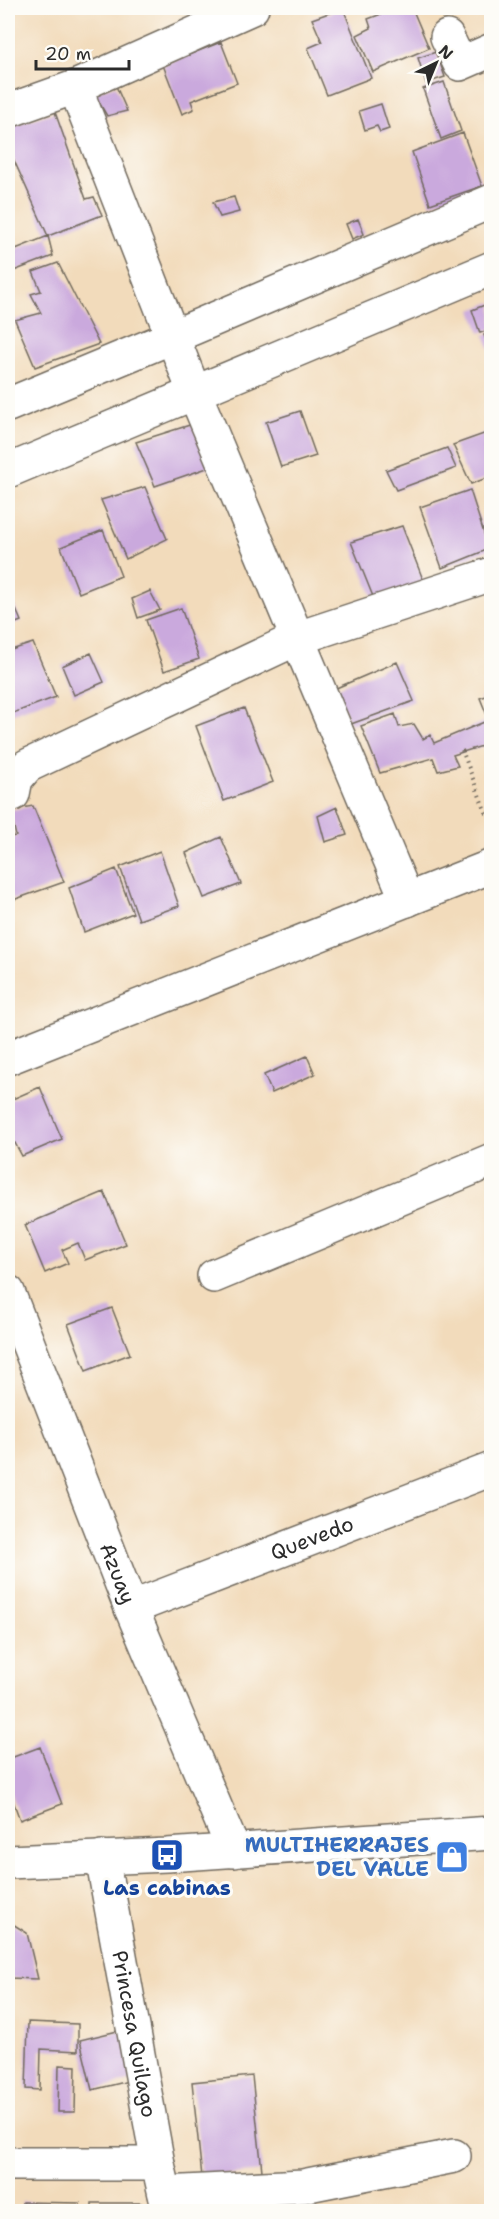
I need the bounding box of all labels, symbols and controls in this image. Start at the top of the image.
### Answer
scale bar [36,33,129,71]
north arrow [406,33,466,93]
text: N [434,40,458,64]
text: 20 m [45,42,91,66]
street label: Quevedo [266,1510,358,1567]
street label: Azuay [93,1539,142,1608]
place label: MULTIHERRAJES DEL VALLE [245,1831,429,1883]
bus stop icon: Las cabinas [149,1837,185,1873]
shop icon: MULTIHERRAJES DEL VALLE [434,1839,470,1875]
place label: Las cabinas [103,1874,231,1902]
street label: Princesa Quilago [105,1948,163,2120]

